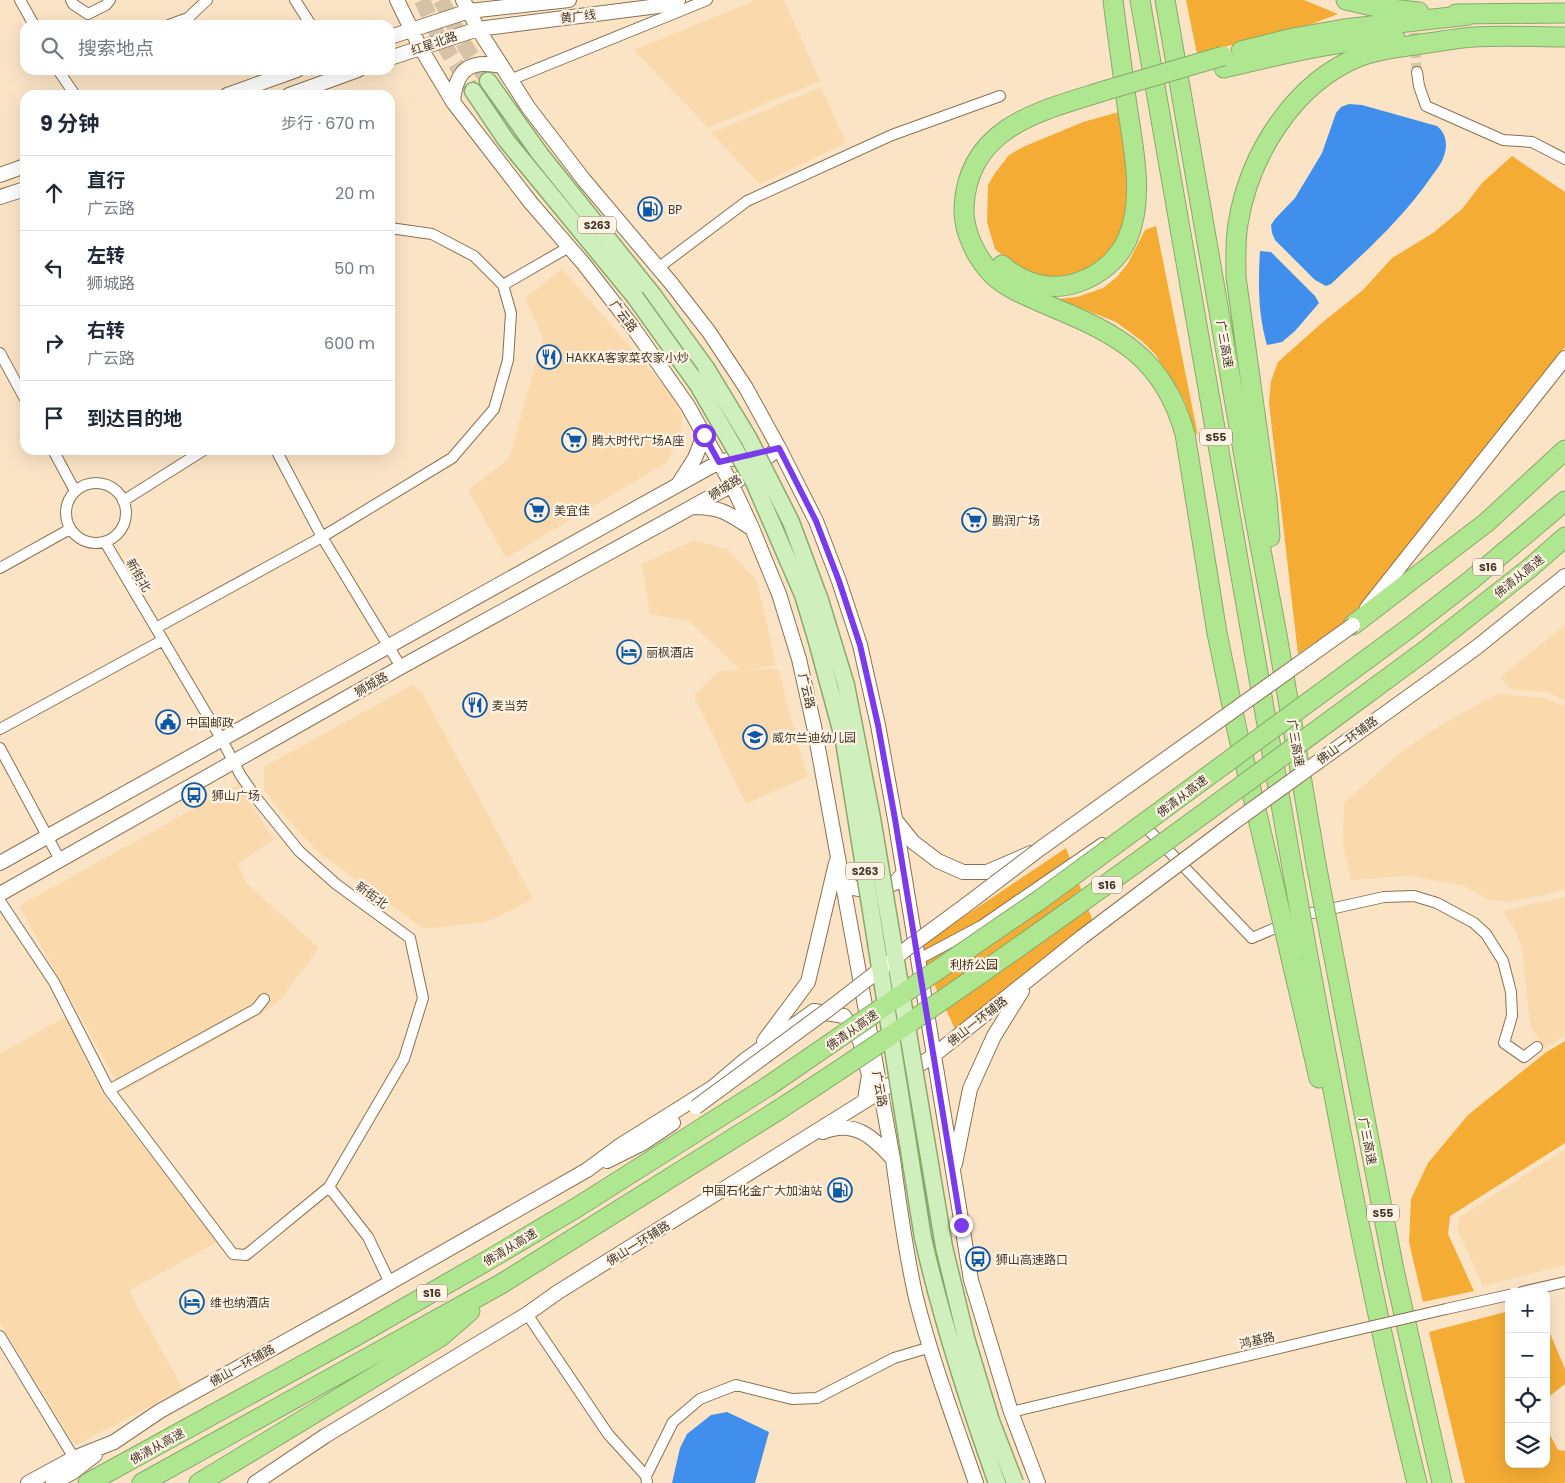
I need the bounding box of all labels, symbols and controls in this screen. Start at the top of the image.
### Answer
street label: 黄广线 [559,5,597,27]
search box [20,20,395,75]
street label: 红星北路 [409,27,459,59]
icon: search [38,34,66,62]
text: 搜索地点 [78,35,154,62]
text: 9 分钟 [40,109,99,138]
text: 步行 · 670 m [281,112,375,135]
text: 直行 [87,167,125,194]
icon: ahead [40,179,68,207]
text: 20 m [335,182,375,205]
fuel station icon: BP [637,196,663,222]
text: 广云路 [87,197,135,220]
place label: BP [668,201,682,218]
road number: S263 [578,216,616,234]
text: 左转 [87,242,125,269]
icon: left [40,254,68,282]
text: 50 m [334,257,375,280]
text: 狮城路 [87,272,135,295]
street label: 广云路 [606,297,642,335]
text: 右转 [87,317,125,344]
street label: 广三高速 [1212,319,1238,369]
icon: right [40,329,68,357]
text: 600 m [324,332,375,355]
restaurant icon: HAKKA客家菜农家小炒 [536,344,562,370]
text: 广云路 [87,347,135,370]
place label: HAKKA客家菜农家小炒 [566,349,689,366]
icon: arrive [40,404,68,432]
text: 到达目的地 [87,405,182,432]
route start [693,424,716,447]
supermarket icon: 腾大时代广场A座 [561,427,587,453]
road number: S55 [1200,428,1232,446]
place label: 腾大时代广场A座 [592,432,684,449]
street label: 狮城路 [705,470,745,504]
supermarket icon: 美宜佳 [524,497,550,523]
place label: 美宜佳 [554,502,590,519]
supermarket icon: 鹏润广场 [961,507,987,533]
place label: 鹏润广场 [992,512,1040,529]
street label: 佛清从高速 [1490,551,1548,601]
street label: 新街北 [123,555,155,595]
road number: S16 [1473,558,1503,576]
hotel icon: 丽枫酒店 [616,639,642,665]
place label: 丽枫酒店 [646,644,694,661]
street label: 狮城路 [351,668,391,700]
street label: 广云路 [795,672,819,710]
restaurant icon: 麦当劳 [462,692,488,718]
place label: 麦当劳 [492,697,528,714]
public building icon: 中国邮政 [155,709,181,735]
street label: 佛山一环辅路 [1313,712,1381,768]
place label: 中国邮政 [186,714,234,731]
street label: 广三高速 [1283,718,1309,768]
school or university icon: 威尔兰迪幼儿园 [742,724,768,750]
place label: 威尔兰迪幼儿园 [772,729,856,746]
street label: 佛清从高速 [1153,771,1211,821]
bus stop icon: 狮山广场 [181,782,207,808]
place label: 狮山广场 [212,787,260,804]
road number: S263 [846,862,884,879]
road number: S16 [1092,876,1122,894]
street label: 新街北 [352,878,392,912]
park label: 利桥公园 [950,956,998,973]
street label: 佛山一环辅路 [943,992,1011,1050]
street label: 佛清从高速 [823,1006,881,1054]
street label: 广云路 [869,1070,891,1108]
street label: 广三高速 [1355,1116,1381,1166]
fuel station icon: 中国石化金广大加油站 [827,1177,853,1203]
place label: 中国石化金广大加油站 [702,1182,822,1199]
road number: S55 [1367,1204,1399,1222]
route end [950,1214,973,1237]
street label: 佛山一环辅路 [603,1217,673,1269]
street label: 佛清从高速 [480,1224,540,1270]
bus stop icon: 狮山高速路口 [965,1246,991,1272]
place label: 狮山高速路口 [996,1251,1068,1268]
road number: S16 [417,1285,447,1302]
map controls [1505,1288,1550,1468]
button: + [1505,1288,1550,1333]
hotel icon: 维也纳酒店 [179,1289,205,1315]
place label: 维也纳酒店 [210,1294,270,1311]
street label: 鸿基路 [1238,1328,1276,1352]
button: − [1505,1333,1550,1378]
street label: 佛山一环辅路 [206,1340,278,1390]
button: locate [1505,1378,1550,1423]
button: layers [1505,1423,1550,1468]
street label: 佛清从高速 [127,1424,187,1468]

